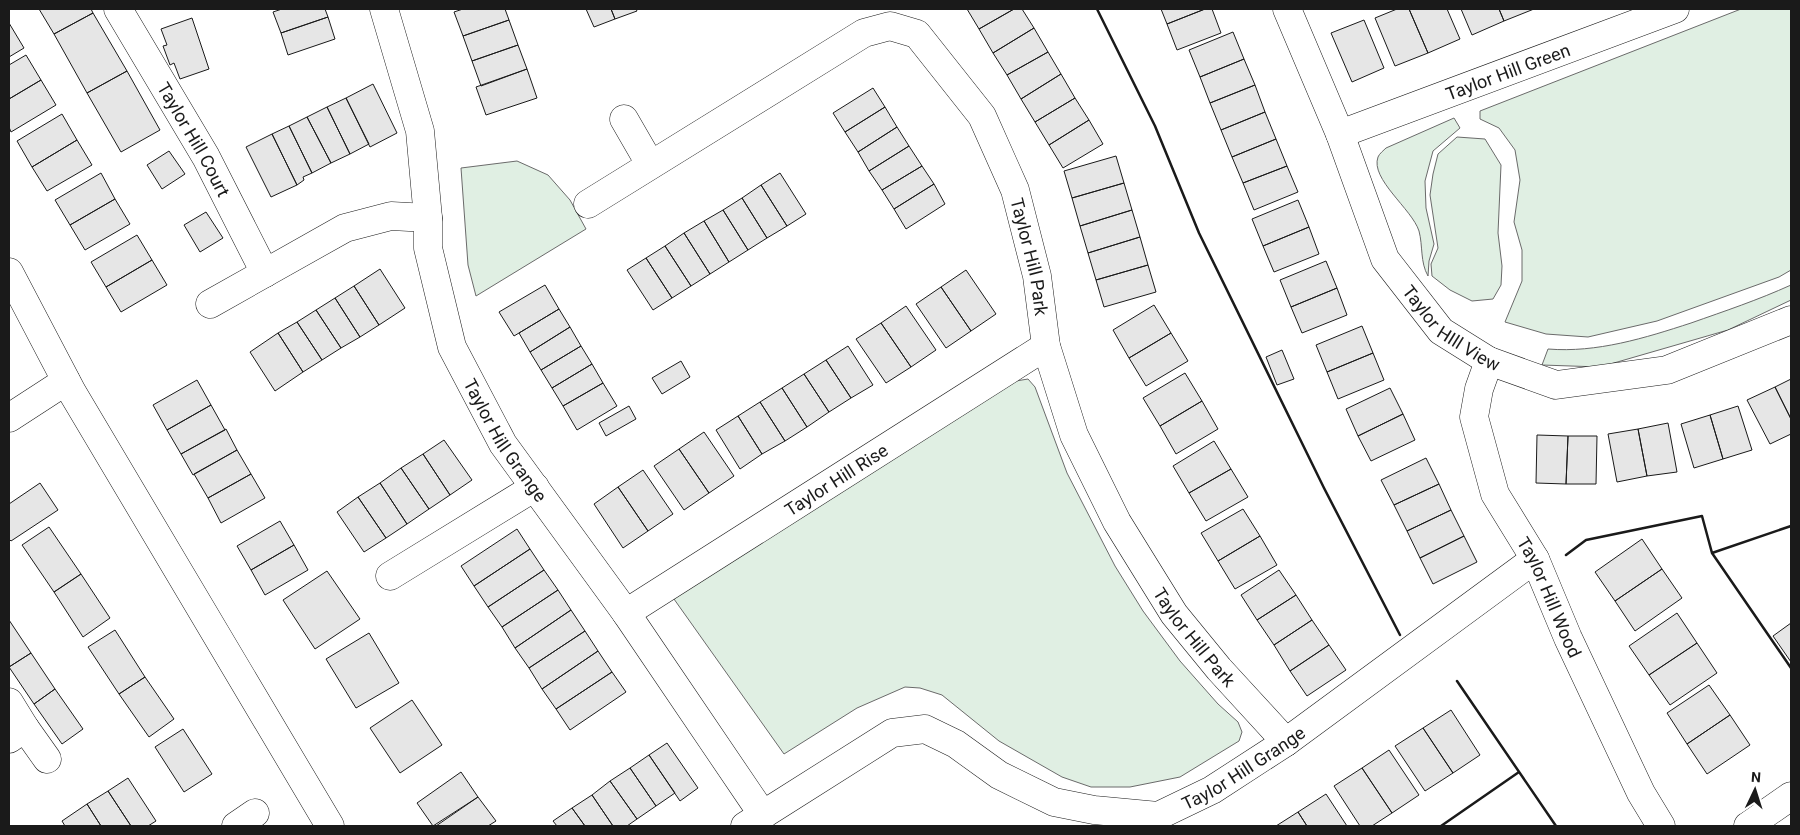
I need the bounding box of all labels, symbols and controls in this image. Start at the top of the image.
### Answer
street label: Taylor Hill Green [1443,39,1573,104]
street label: Taylor Hill Court [153,78,235,200]
street label: Taylor Hill Park [1007,196,1053,318]
street label: Taylor HIll View [1399,281,1503,375]
street label: Taylor Hill Grange [460,375,552,506]
street label: Taylor Hill Rise [781,439,892,520]
street label: Taylor Hill Wood [1513,533,1586,661]
street label: Taylor Hill Park [1150,584,1241,691]
street label: Taylor Hill Grange [1178,721,1309,814]
north arrow [1730,765,1780,815]
text: N [1750,769,1761,785]

